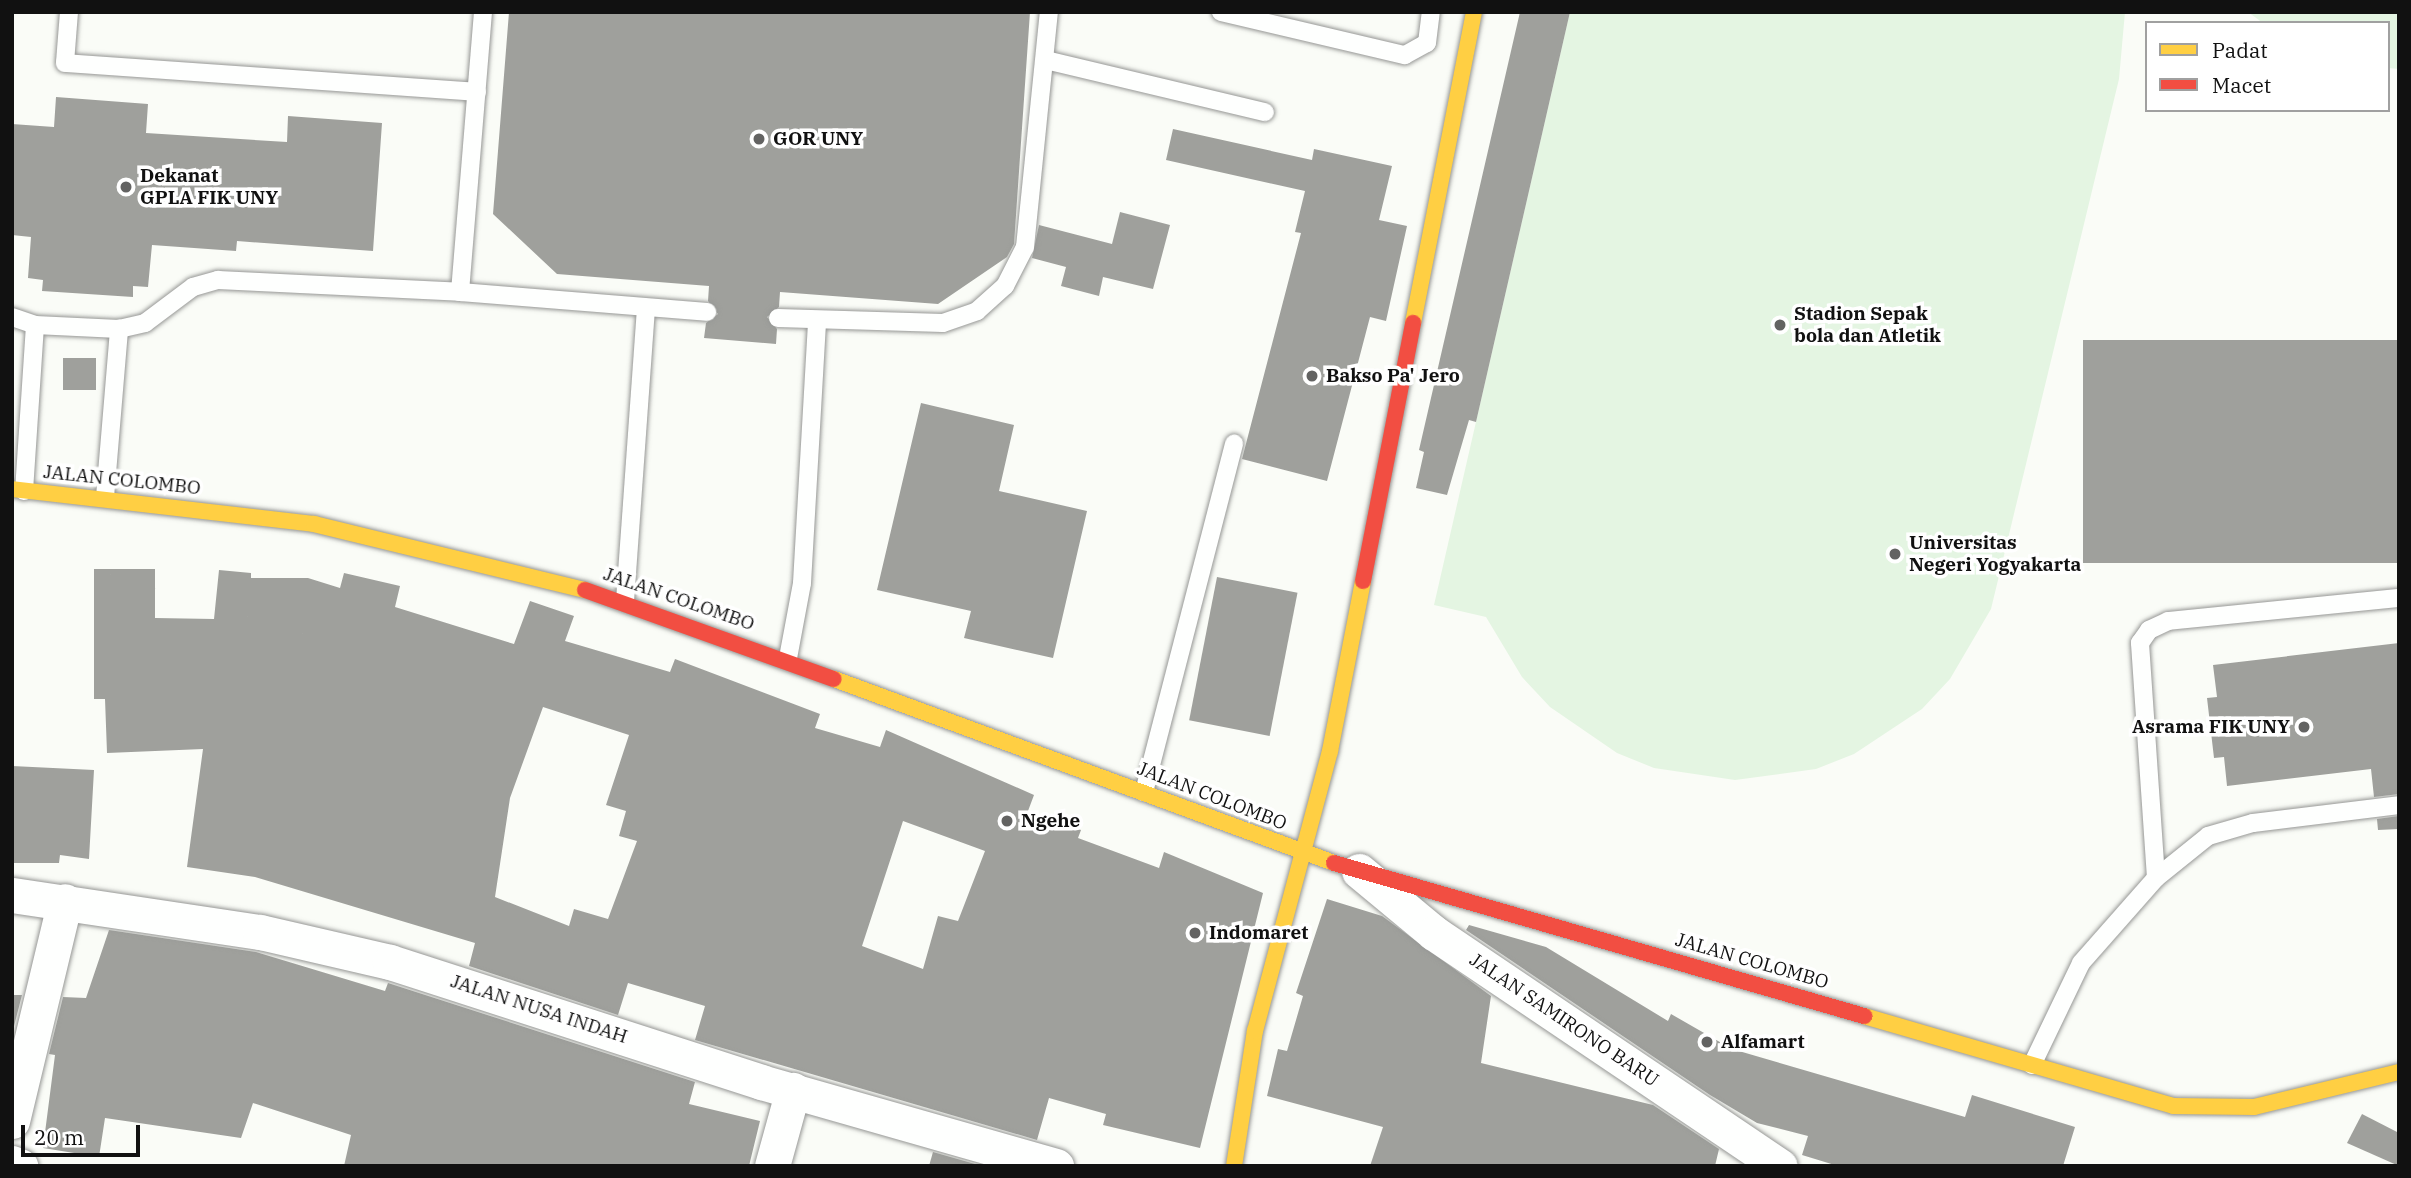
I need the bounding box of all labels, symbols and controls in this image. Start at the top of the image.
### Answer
legend [2145,21,2390,112]
text: Padat [2212,36,2268,64]
text: Macet [2212,71,2271,99]
place label: GOR UNY [773,128,863,150]
marker: GOR UNY [751,131,767,147]
place label: Dekanat GPLA FIK UNY [140,165,278,209]
marker: Dekanat GPLA FIK UNY [118,179,134,195]
place label: Stadion Sepak bola dan Atletik [1794,303,1941,347]
marker: Stadion Sepak bola dan Atletik [1772,317,1788,333]
place label: Bakso Pa' Jero [1326,365,1460,387]
marker: Bakso Pa' Jero [1304,368,1320,384]
street label: JALAN COLOMBO [42,460,202,500]
place label: Universitas Negeri Yogyakarta [1909,532,2081,576]
marker: Universitas Negeri Yogyakarta [1887,546,1903,562]
street label: JALAN COLOMBO [601,562,757,636]
place label: Asrama FIK UNY [2132,716,2290,738]
marker: Asrama FIK UNY [2296,719,2312,735]
street label: JALAN COLOMBO [1134,757,1290,835]
place label: Ngehe [1021,810,1080,832]
marker: Ngehe [999,813,1015,829]
place label: Indomaret [1209,922,1308,944]
marker: Indomaret [1187,925,1203,941]
street label: JALAN COLOMBO [1673,928,1831,994]
street label: JALAN SAMIRONO BARU [1465,948,1663,1092]
street label: JALAN NUSA INDAH [448,970,630,1048]
place label: Alfamart [1721,1031,1805,1053]
marker: Alfamart [1699,1034,1715,1050]
scale bar [24,1112,144,1156]
text: 20 m [34,1123,84,1151]

